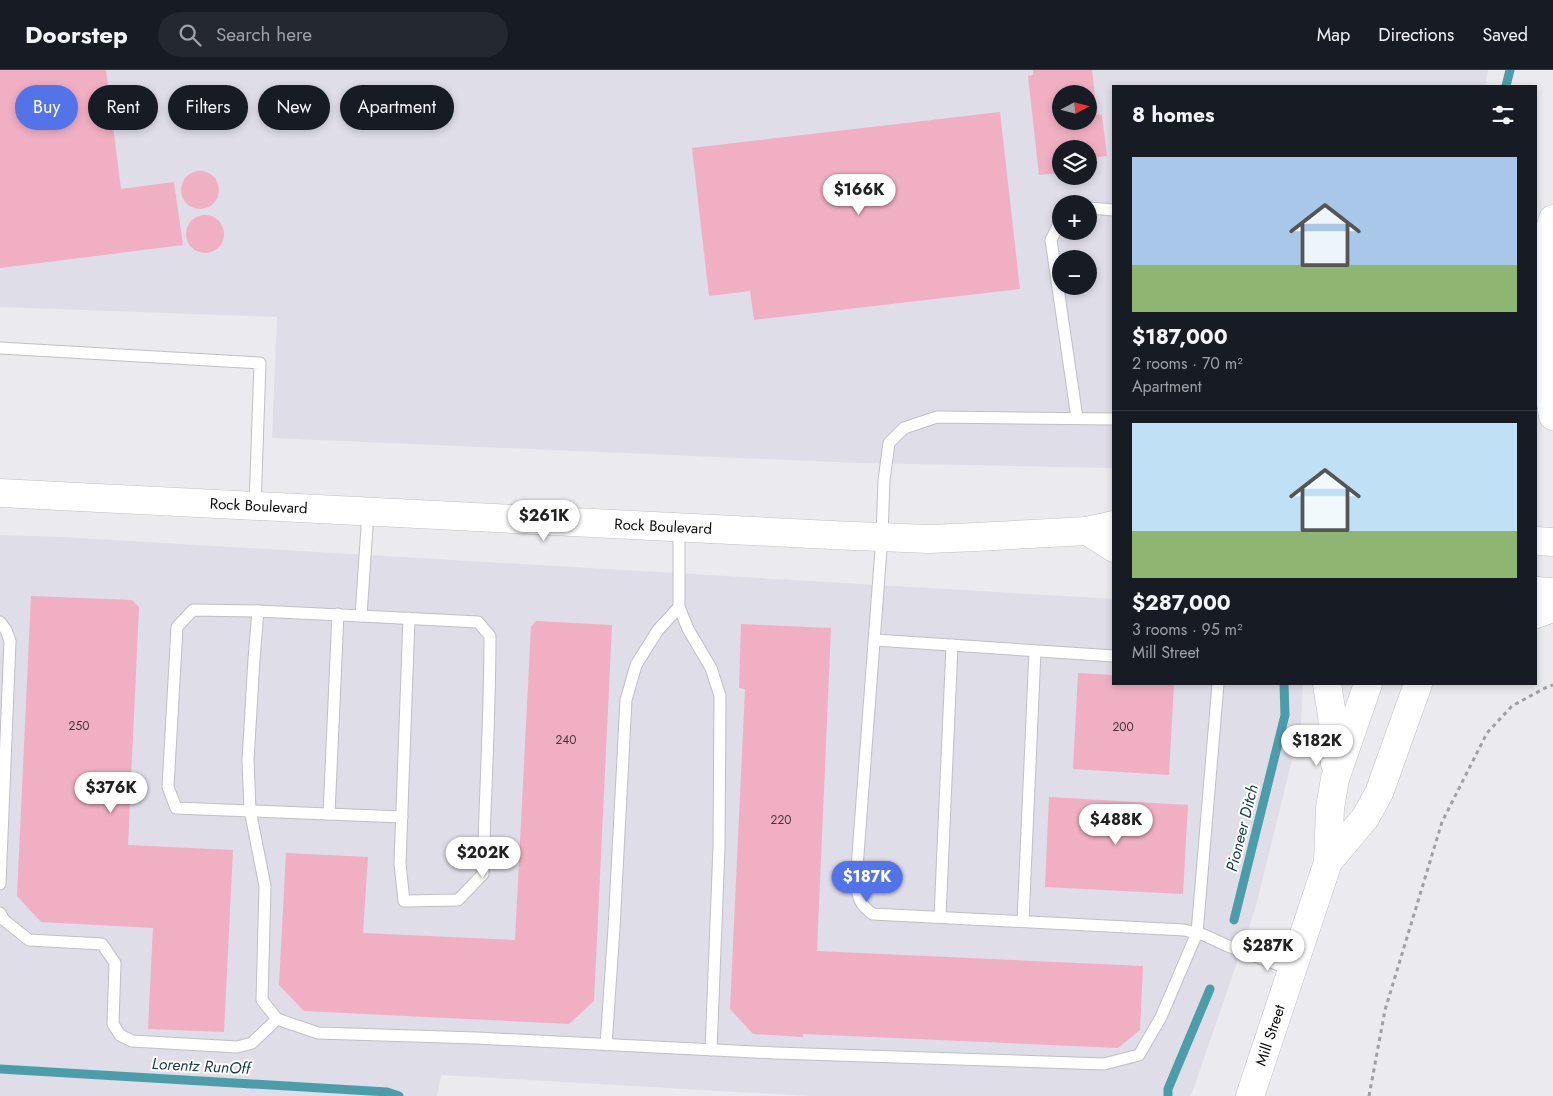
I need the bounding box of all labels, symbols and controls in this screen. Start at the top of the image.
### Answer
search box [158,12,508,57]
text: Doorstep [25,17,128,52]
icon: search [176,21,204,49]
text: Search here [216,21,312,48]
text: Map [1317,22,1350,48]
text: Directions [1378,22,1454,48]
text: Saved [1482,22,1528,48]
chip: Buy [15,85,78,130]
chip: Rent [88,85,158,130]
chip: Filters [168,85,248,130]
chip: New [258,85,330,130]
chip: Apartment [340,85,454,130]
north arrow [1052,85,1098,130]
map controls [1052,85,1097,295]
text: 8 homes [1132,100,1215,130]
icon: filters [1489,101,1517,129]
button: layers [1052,140,1097,185]
pin: $166K [824,174,894,216]
text: $166K [834,178,884,201]
icon: home [1280,190,1370,280]
button: + [1052,195,1097,240]
button: − [1052,250,1097,295]
text: $187,000 [1132,322,1228,352]
text: 2 rooms · 70 m² [1132,352,1243,375]
text: Apartment [1132,375,1202,398]
icon: home [1280,455,1370,545]
street label: Rock Boulevard [209,493,308,520]
pin: $261K [509,500,579,542]
text: $261K [519,504,569,527]
street label: Rock Boulevard [614,513,713,540]
text: $287,000 [1132,588,1231,618]
text: 3 rooms · 95 m² [1132,618,1243,641]
text: Mill Street [1132,641,1199,664]
house number: 250 [69,717,89,735]
house number: 200 [1112,718,1134,736]
pin: $182K [1282,724,1352,767]
text: $182K [1292,729,1342,752]
house number: 240 [555,731,577,749]
pin: $376K [76,772,146,814]
text: $376K [85,776,137,799]
water label: Pioneer Ditch [1220,782,1264,874]
pin: $488K [1081,804,1151,846]
text: $488K [1090,808,1142,831]
house number: 220 [771,811,791,829]
pin: $202K [448,836,518,879]
text: $202K [457,841,509,864]
pin: $187K [832,860,902,903]
text: $187K [843,865,891,888]
pin: $287K [1233,930,1303,972]
text: $287K [1242,934,1294,957]
street label: Mill Street [1250,1001,1291,1069]
water label: Lorentz RunOff [151,1052,253,1080]

